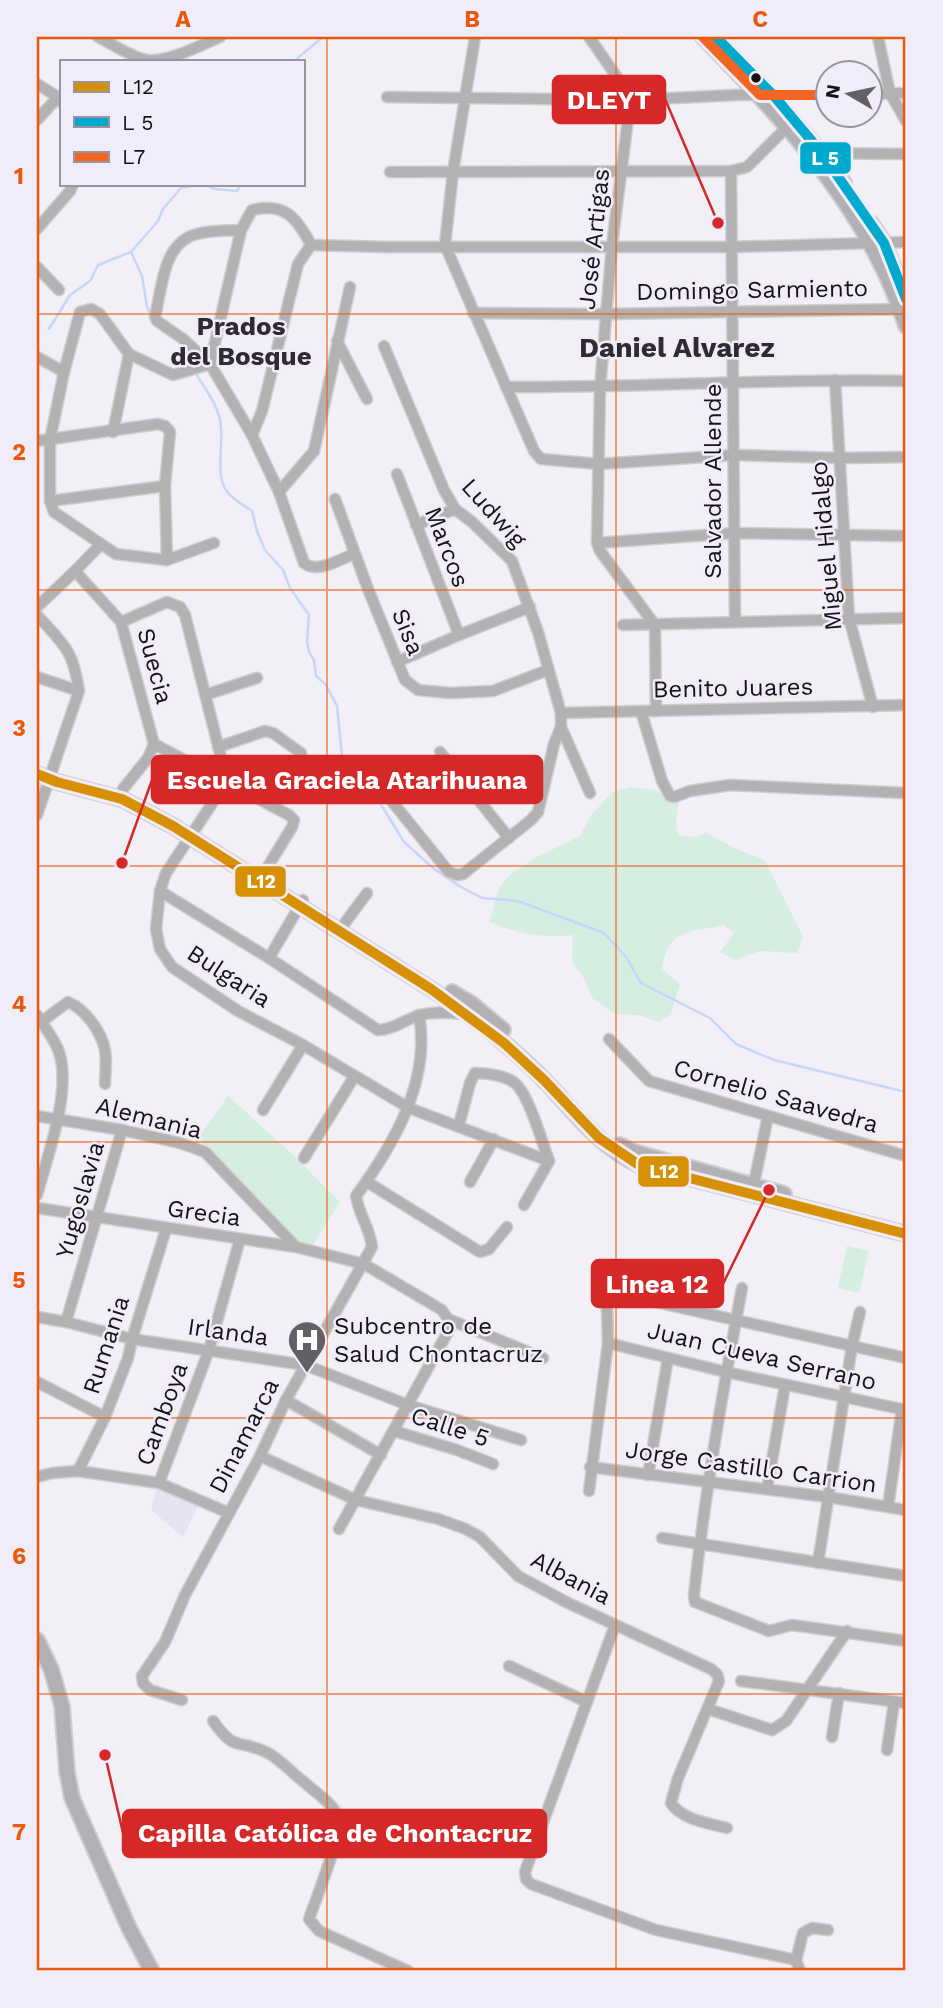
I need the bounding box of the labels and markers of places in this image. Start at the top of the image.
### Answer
unlabelled marker [749,71,763,85]
callout: DLEYT [553,76,665,123]
callout: Escuela Graciela Atarihuana [152,756,542,803]
callout: Linea 12 [592,1260,723,1307]
place label: Subcentro de Salud Chontacruz [334,1312,543,1368]
hospital icon: Subcentro de Salud Chontacruz [286,1319,328,1374]
callout: Capilla Católica de Chontacruz [123,1810,546,1857]

